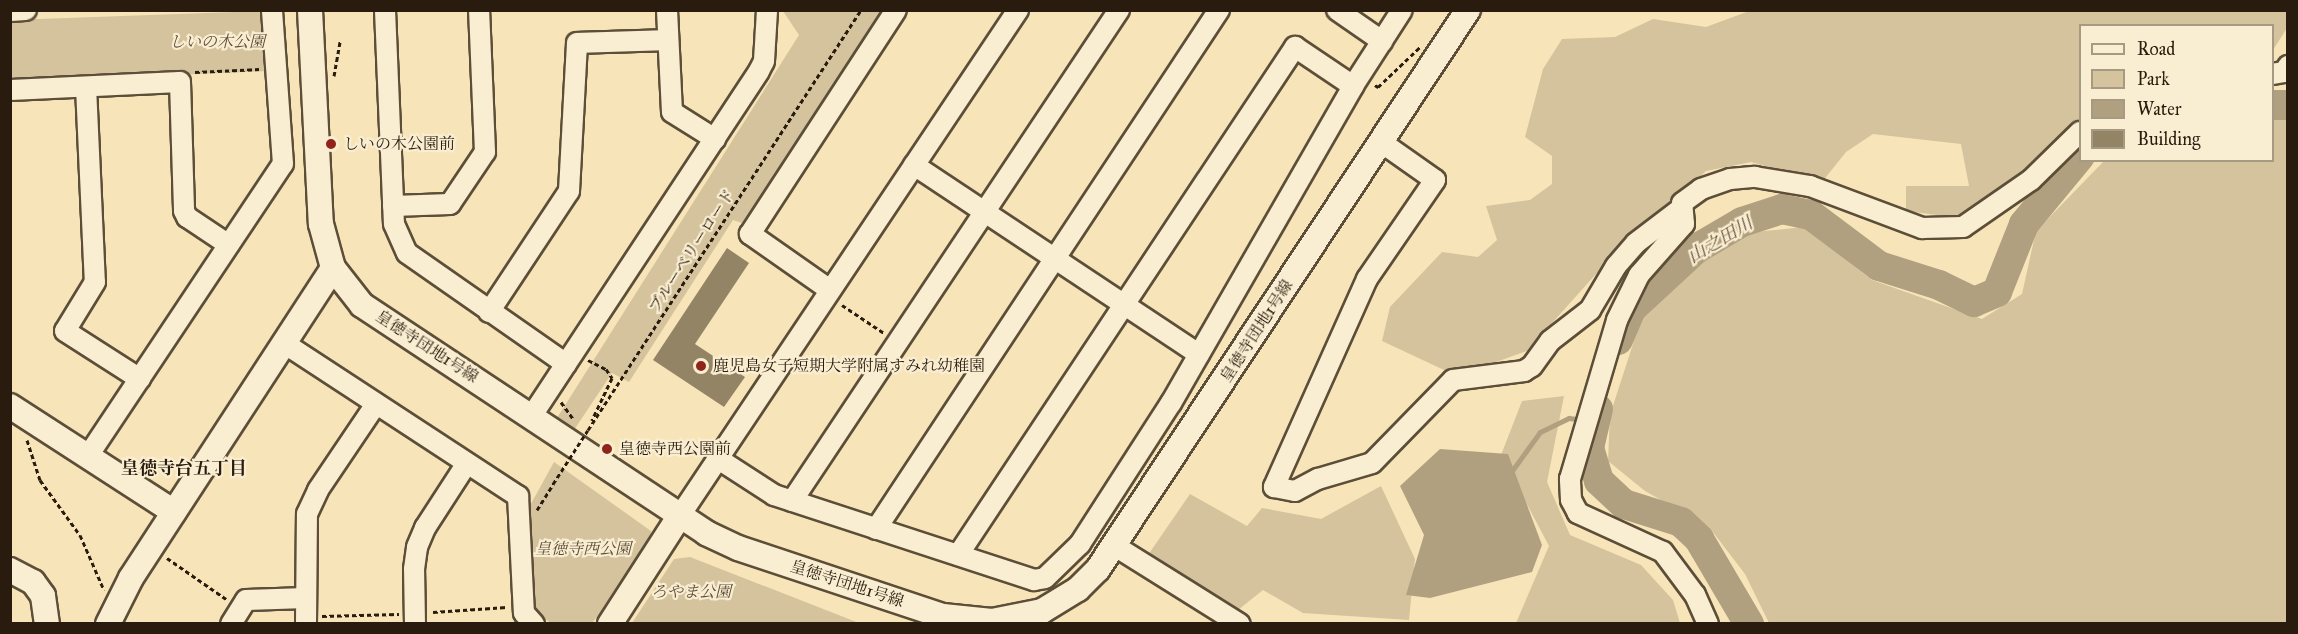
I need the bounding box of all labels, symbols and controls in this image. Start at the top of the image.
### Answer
legend [2079,24,2274,162]
park label: しいの木公園 [169,32,265,52]
text: Road [2137,38,2175,60]
text: Park [2137,68,2170,90]
text: Water [2137,98,2181,120]
text: Building [2137,128,2200,150]
place label: しいの木公園前 [343,134,455,154]
marker: しいの木公園前 [324,137,338,151]
street label: ブルーベリーロード [645,185,739,317]
water label: 山之田川 [1684,212,1756,268]
street label: 皇徳寺団地1号線 [1217,276,1297,386]
street label: 皇徳寺団地1号線 [372,307,482,387]
place label: 鹿児島女子短期大学附属すみれ幼稚園 [713,356,985,376]
marker: 鹿児島女子短期大学附属すみれ幼稚園 [694,359,708,373]
place label: 皇徳寺西公園前 [619,439,731,459]
marker: 皇徳寺西公園前 [600,442,614,456]
district label: 皇徳寺台五丁目 [121,457,247,479]
park label: 皇徳寺西公園 [535,539,631,559]
street label: 皇徳寺団地1号線 [788,557,906,611]
park label: ろやま公園 [651,582,731,602]

